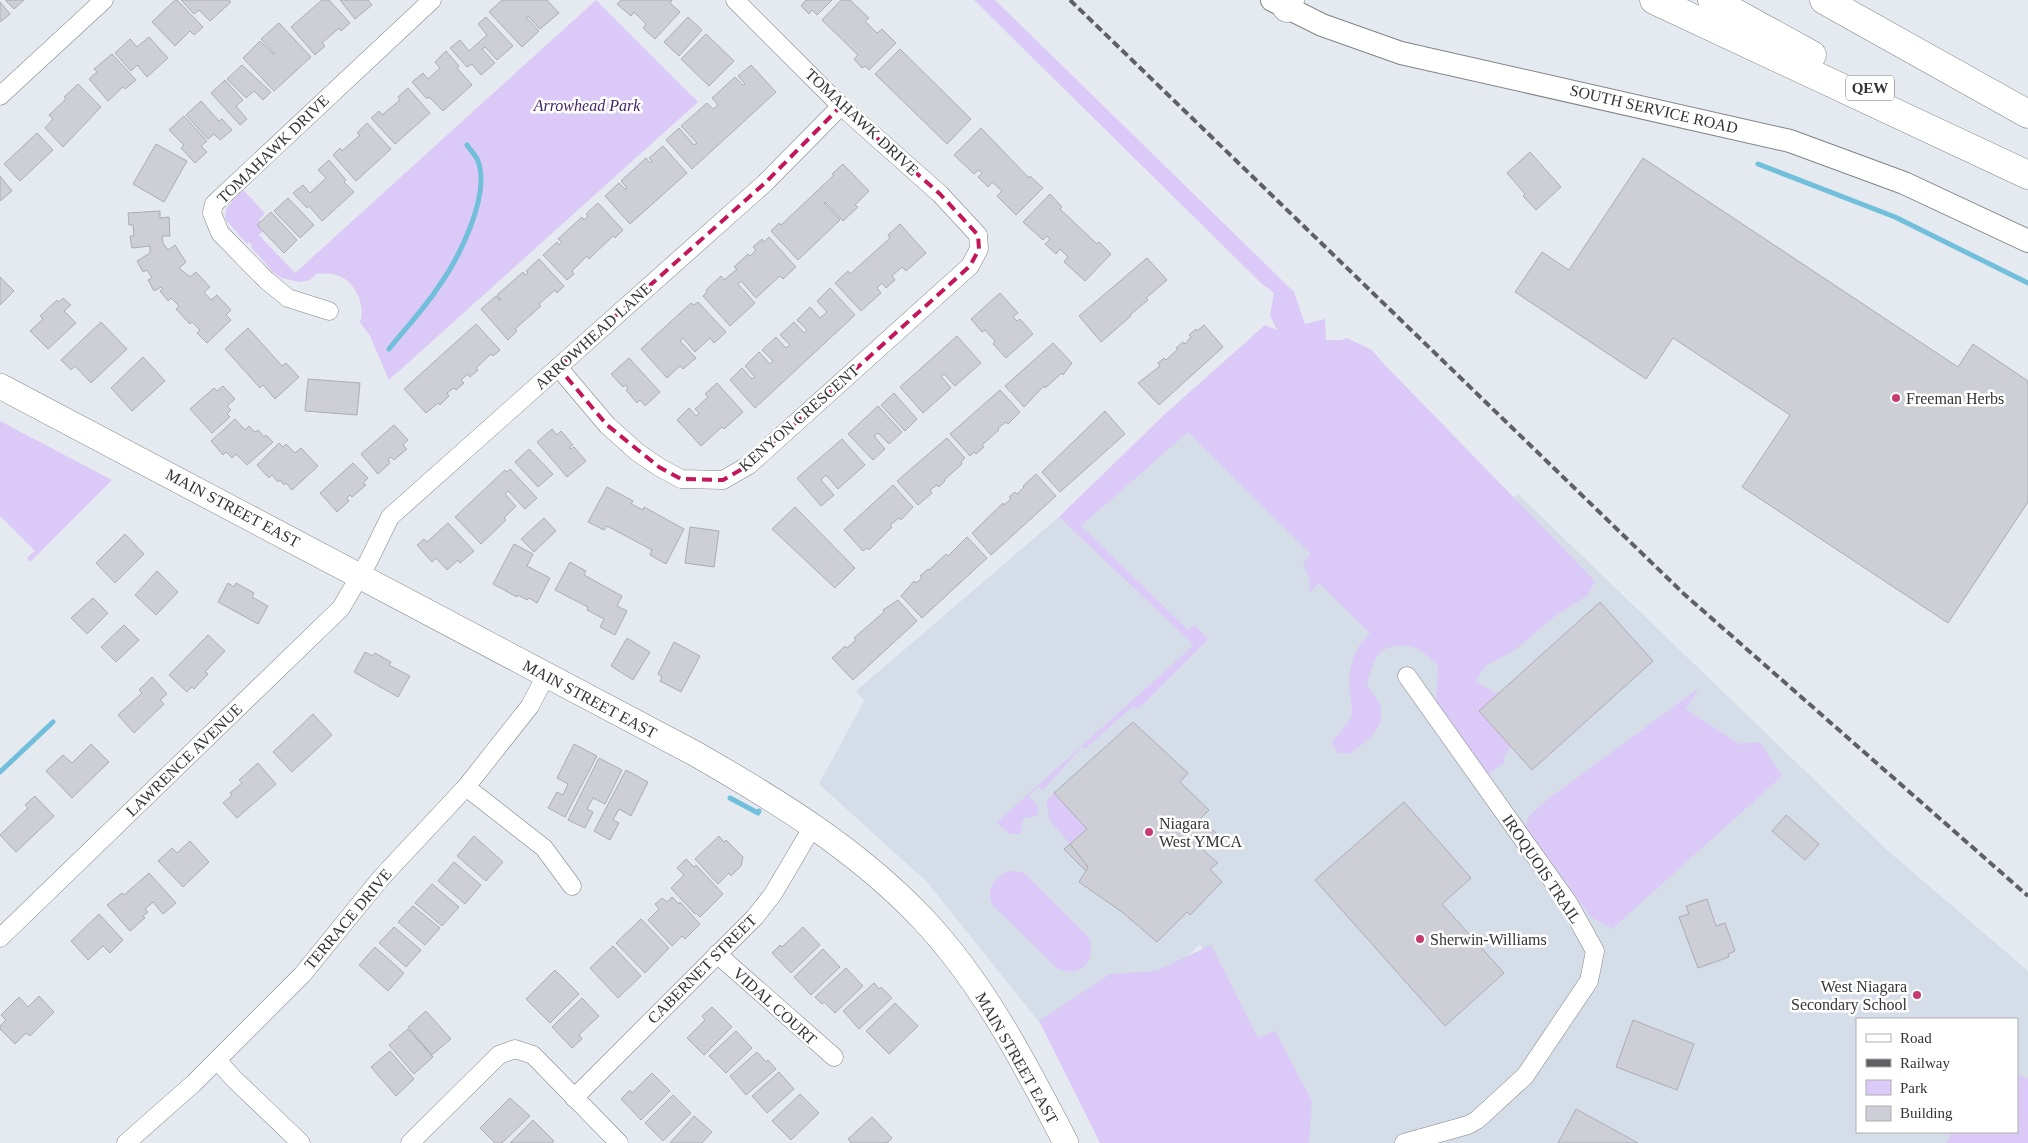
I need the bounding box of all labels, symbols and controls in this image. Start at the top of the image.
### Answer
street label: TOMAHAWK DRIVE [802,65,922,179]
road number: QEW [1846,76,1894,100]
street label: SOUTH SERVICE ROAD [1568,81,1740,137]
street label: TOMAHAWK DRIVE [214,91,332,207]
park label: Arrowhead Park [533,97,641,114]
street label: ARROWHEAD LANE [531,279,655,393]
street label: KENYON CRESCENT [736,361,863,475]
place label: Freeman Herbs [1906,390,2004,407]
marker: Freeman Herbs [1890,392,1902,404]
street label: MAIN STREET EAST [163,466,303,551]
street label: MAIN STREET EAST [520,657,660,742]
street label: LAWRENCE AVENUE [123,700,245,820]
street label: IROQUOIS TRAIL [1499,811,1585,927]
place label: Niagara West YMCA [1159,815,1242,850]
marker: Niagara West YMCA [1143,826,1155,838]
street label: TERRACE DRIVE [301,865,395,973]
street label: CABERNET STREET [644,911,760,1027]
place label: Sherwin-Williams [1430,931,1547,948]
marker: Sherwin-Williams [1414,933,1426,945]
street label: VIDAL COURT [730,964,820,1048]
place label: West Niagara Secondary School [1791,978,1908,1014]
street label: MAIN STREET EAST [972,989,1062,1127]
marker: West Niagara Secondary School [1911,989,1923,1001]
legend [1856,1018,2018,1133]
text: Road [1900,1030,1932,1046]
text: Railway [1900,1055,1950,1071]
text: Park [1900,1080,1928,1096]
text: Building [1900,1105,1953,1121]

